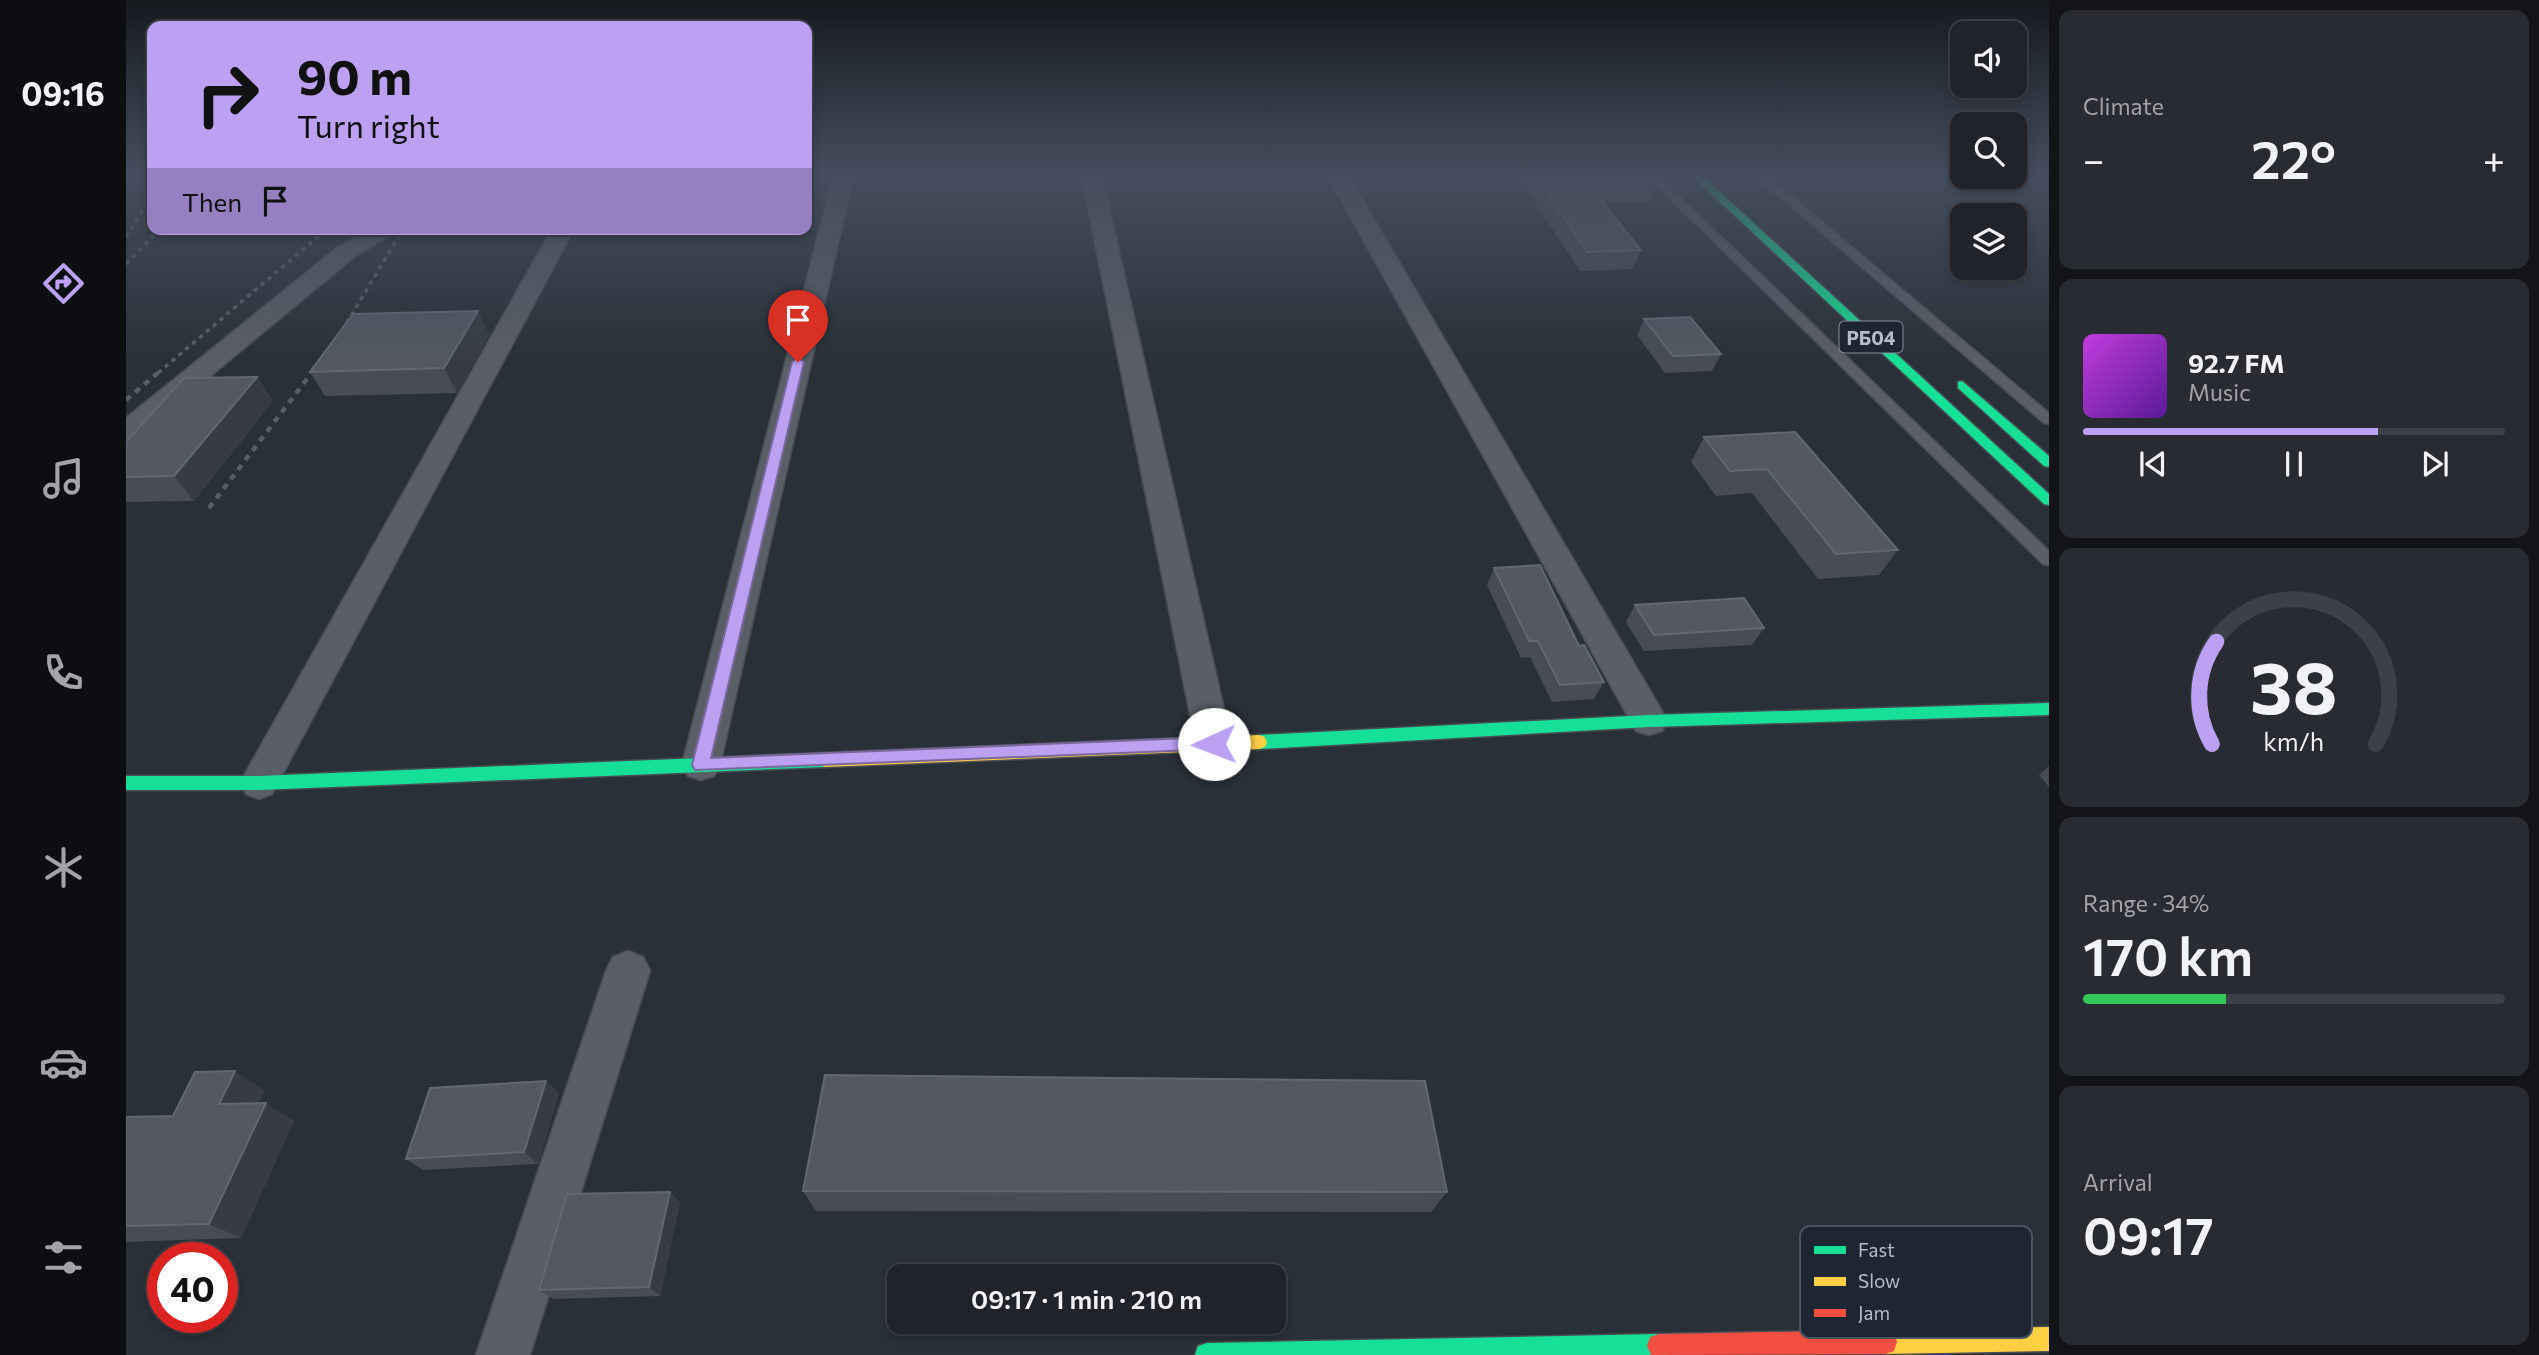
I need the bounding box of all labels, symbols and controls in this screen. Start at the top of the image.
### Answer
map controls [1950,21,2027,280]
button: sound [1950,21,2027,98]
text: 90 m [297,45,412,105]
icon: right [182,49,273,140]
text: 09:16 [21,73,105,113]
text: Climate [2083,92,2164,120]
text: Turn right [297,105,440,145]
button: search [1950,112,2027,189]
text: 22° [2251,126,2336,190]
text: − [2083,135,2105,182]
text: + [2483,135,2505,182]
icon: arrive [256,182,294,220]
text: Then [182,186,242,217]
button: layers [1950,203,2027,280]
icon: directions [39,259,88,308]
pin [768,290,828,362]
icon: arrive [779,301,817,339]
road number: РБ04 [1840,322,1902,352]
text: 92.7 FM [2188,347,2285,378]
text: Music [2188,378,2251,406]
icon: previous [2134,445,2172,483]
icon: pause [2275,445,2313,483]
icon: next [2416,445,2454,483]
icon: music [39,454,88,503]
text: 38 [2250,640,2338,729]
icon: phone [39,648,88,697]
position arrow [1177,707,1251,781]
text: km/h [2264,725,2324,755]
icon: climate [39,843,88,892]
text: Range · 34% [2083,889,2209,917]
text: 170 km [2083,923,2253,987]
icon: car [39,1038,88,1087]
text: Arrival [2083,1168,2153,1196]
text: 09:17 [2083,1202,2214,1266]
legend [1800,1226,2032,1338]
icon: filters [39,1233,88,1282]
text: Fast [1858,1238,1895,1261]
speed limit sign: 40 [147,1242,238,1333]
text: Slow [1858,1269,1900,1292]
text: 09:17 · 1 min · 210 m [971,1283,1202,1314]
text: Jam [1858,1301,1890,1324]

